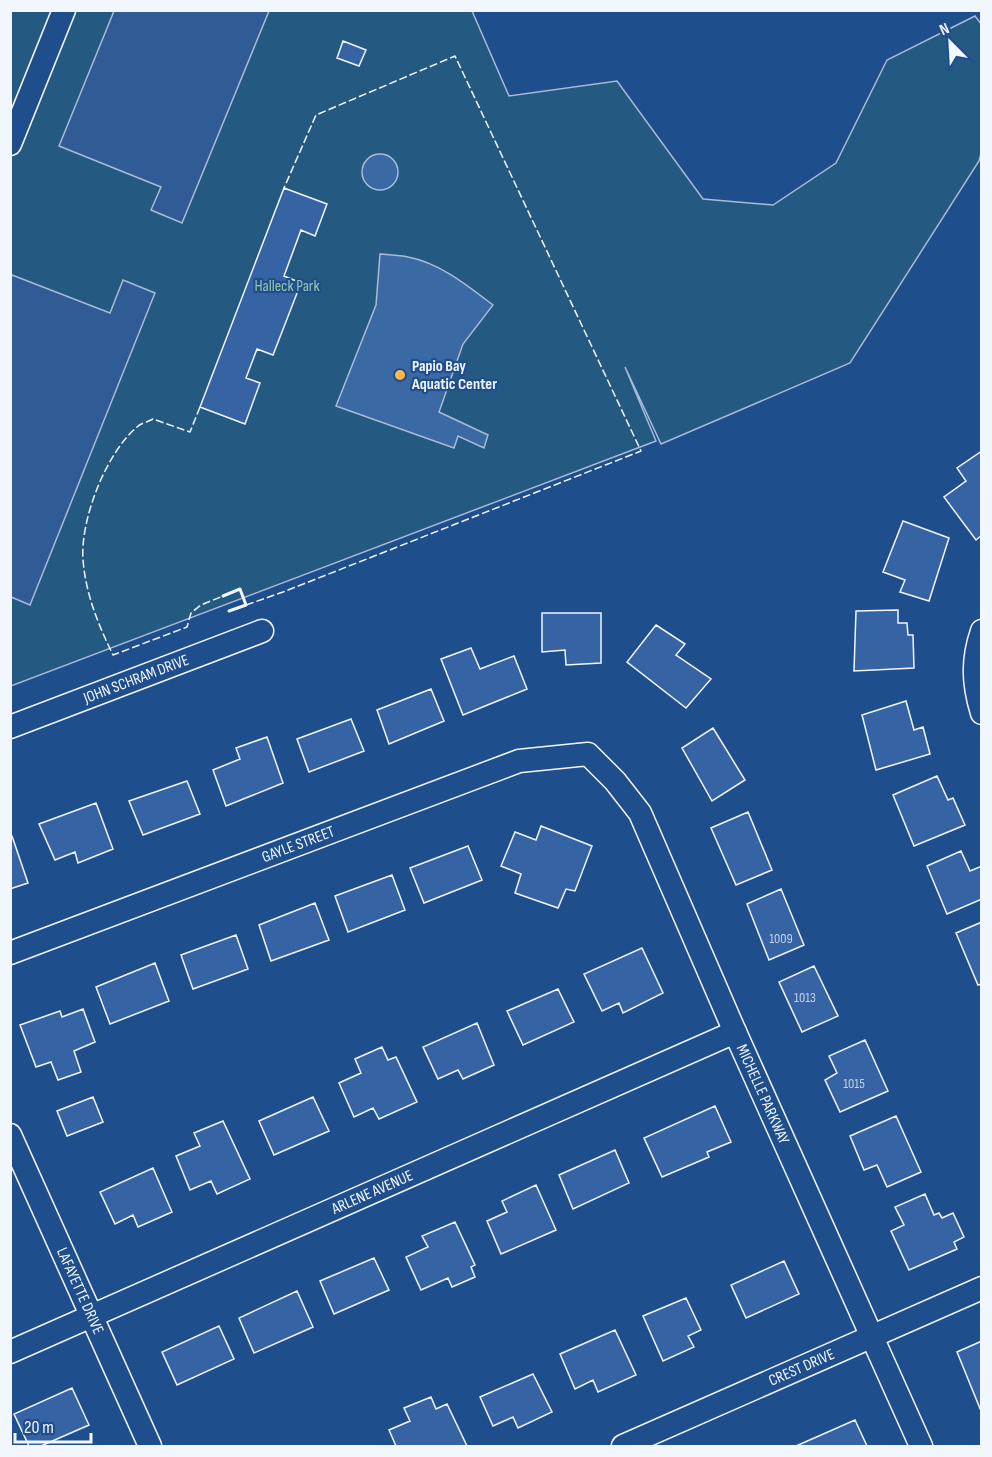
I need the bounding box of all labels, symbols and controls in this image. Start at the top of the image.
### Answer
north arrow [920,12,980,72]
text: N [937,19,952,40]
park label: Halleck Park [254,277,320,296]
place label: Papio Bay Aquatic Center [411,357,497,394]
marker: Papio Bay Aquatic Center [393,368,407,382]
street label: JOHN SCHRAM DRIVE [80,650,192,708]
street label: GAYLE STREET [259,822,338,867]
house number: 1009 [769,930,793,947]
house number: 1013 [794,989,816,1006]
street label: MICHELLE PARKWAY [732,1041,794,1147]
house number: 1015 [843,1075,865,1092]
street label: ARLENE AVENUE [328,1166,416,1219]
street label: LAFAYETTE DRIVE [52,1245,108,1337]
street label: CREST DRIVE [766,1345,837,1390]
scale bar [15,1406,92,1444]
text: 20 m [24,1417,54,1438]

